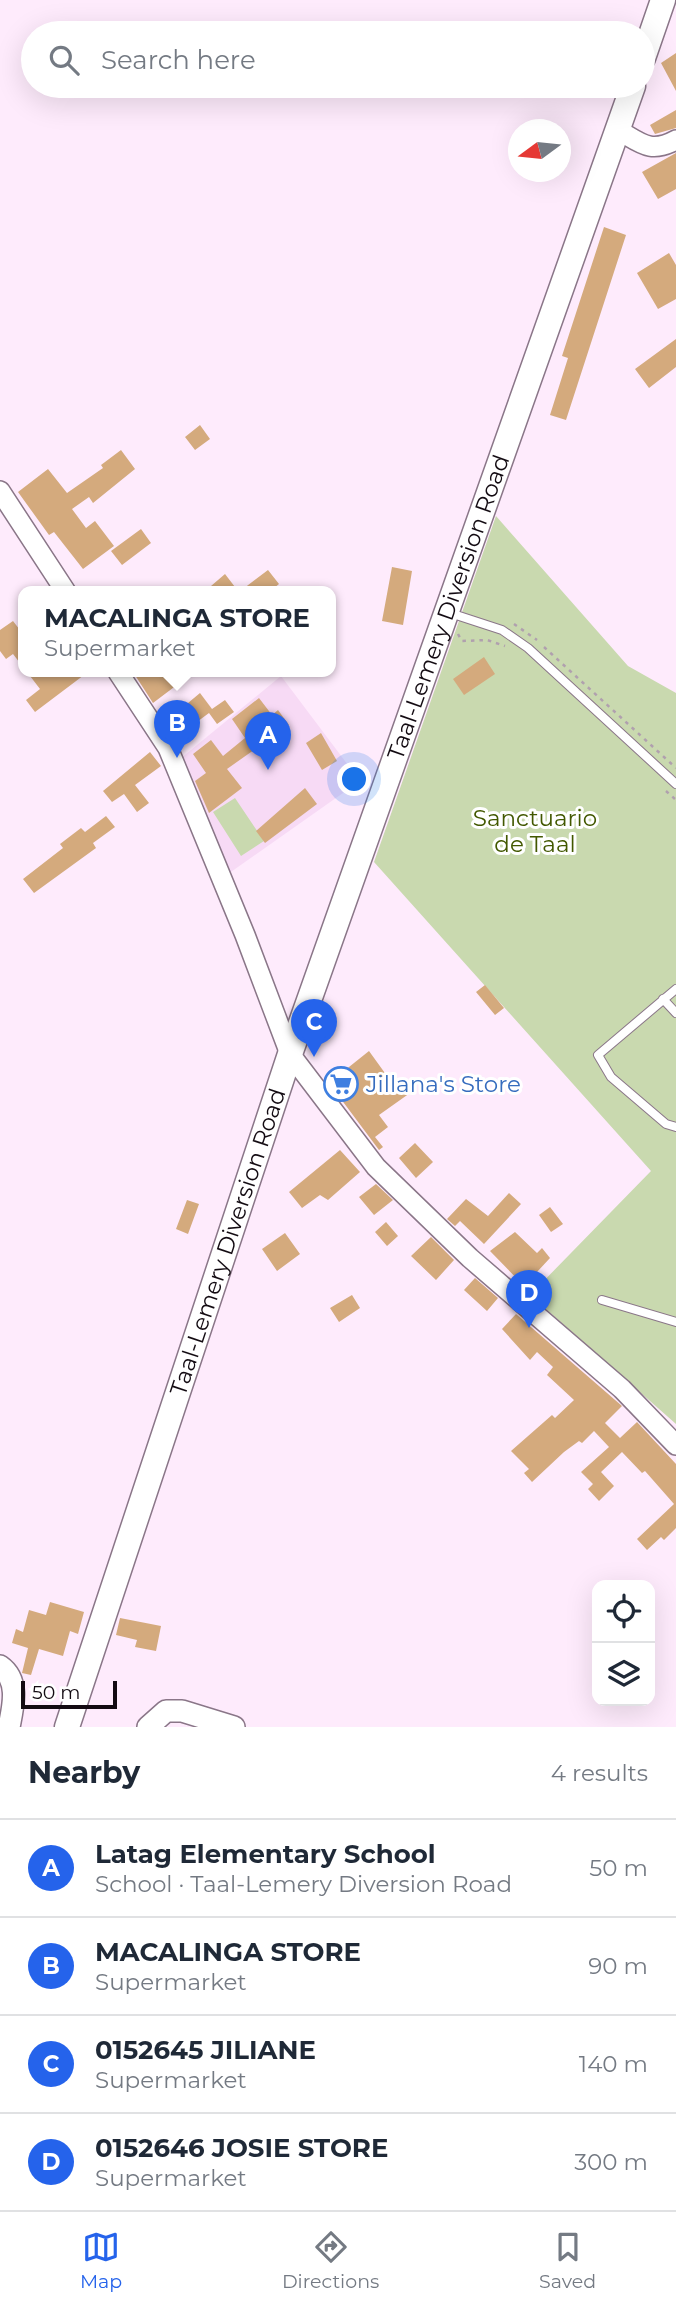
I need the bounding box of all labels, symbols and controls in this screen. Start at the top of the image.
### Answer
search box [21,21,655,98]
icon: search [45,41,83,79]
text: Search here [101,44,256,76]
north arrow [508,119,571,182]
street label: Taal-Lemery Diversion Road [381,451,515,764]
popup [18,586,336,677]
text: MACALINGA STORE [44,602,310,634]
text: Supermarket [44,634,196,662]
pin: B [154,700,200,758]
pin: A [245,712,291,770]
your location [337,762,371,796]
park label: Sanctuario de Taal [473,804,597,858]
pin: C [291,999,337,1057]
supermarket icon: Jillana's Store [322,1065,360,1103]
place label: Jillana's Store [365,1070,521,1098]
street label: Taal-Lemery Diversion Road [164,1085,292,1399]
pin: D [506,1270,552,1328]
map controls [592,1580,655,1706]
button: locate [592,1580,655,1643]
button: layers [592,1643,655,1706]
scale bar [21,1678,117,1710]
text: 50 m [32,1681,80,1704]
text: Nearby [28,1754,140,1791]
text: 4 results [551,1759,648,1787]
text: Latag Elementary School [95,1838,436,1870]
text: A [42,1854,60,1882]
text: 50 m [589,1854,648,1882]
text: School · Taal-Lemery Diversion Road [95,1870,512,1898]
text: MACALINGA STORE [95,1936,361,1968]
text: B [42,1952,60,1980]
text: 90 m [588,1952,648,1980]
text: Supermarket [95,1968,247,1996]
text: 0152645 JILIANE [95,2034,316,2066]
text: C [43,2050,59,2078]
text: 140 m [579,2050,648,2078]
text: Supermarket [95,2066,247,2094]
text: 0152646 JOSIE STORE [95,2132,388,2164]
text: D [42,2148,61,2176]
text: 300 m [574,2148,648,2176]
text: Supermarket [95,2164,247,2192]
tab: Map [80,2228,122,2293]
tab: Directions [282,2228,379,2293]
tab: Saved [539,2228,596,2293]

